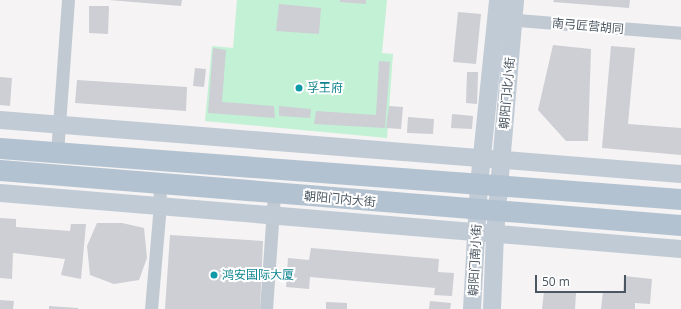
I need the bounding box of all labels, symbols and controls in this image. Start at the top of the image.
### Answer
street label: 南弓匠营胡同 [552,16,624,36]
street label: 朝阳门北小街 [497,57,517,129]
place label: 孚王府 [307,81,343,95]
marker: 孚王府 [294,83,304,93]
street label: 朝阳门内大街 [304,189,376,209]
street label: 朝阳门南小街 [466,224,484,296]
scale bar [537,267,628,293]
place label: 鸿安国际大厦 [222,268,294,282]
marker: 鸿安国际大厦 [209,270,219,280]
text: 50 m [542,273,570,290]

